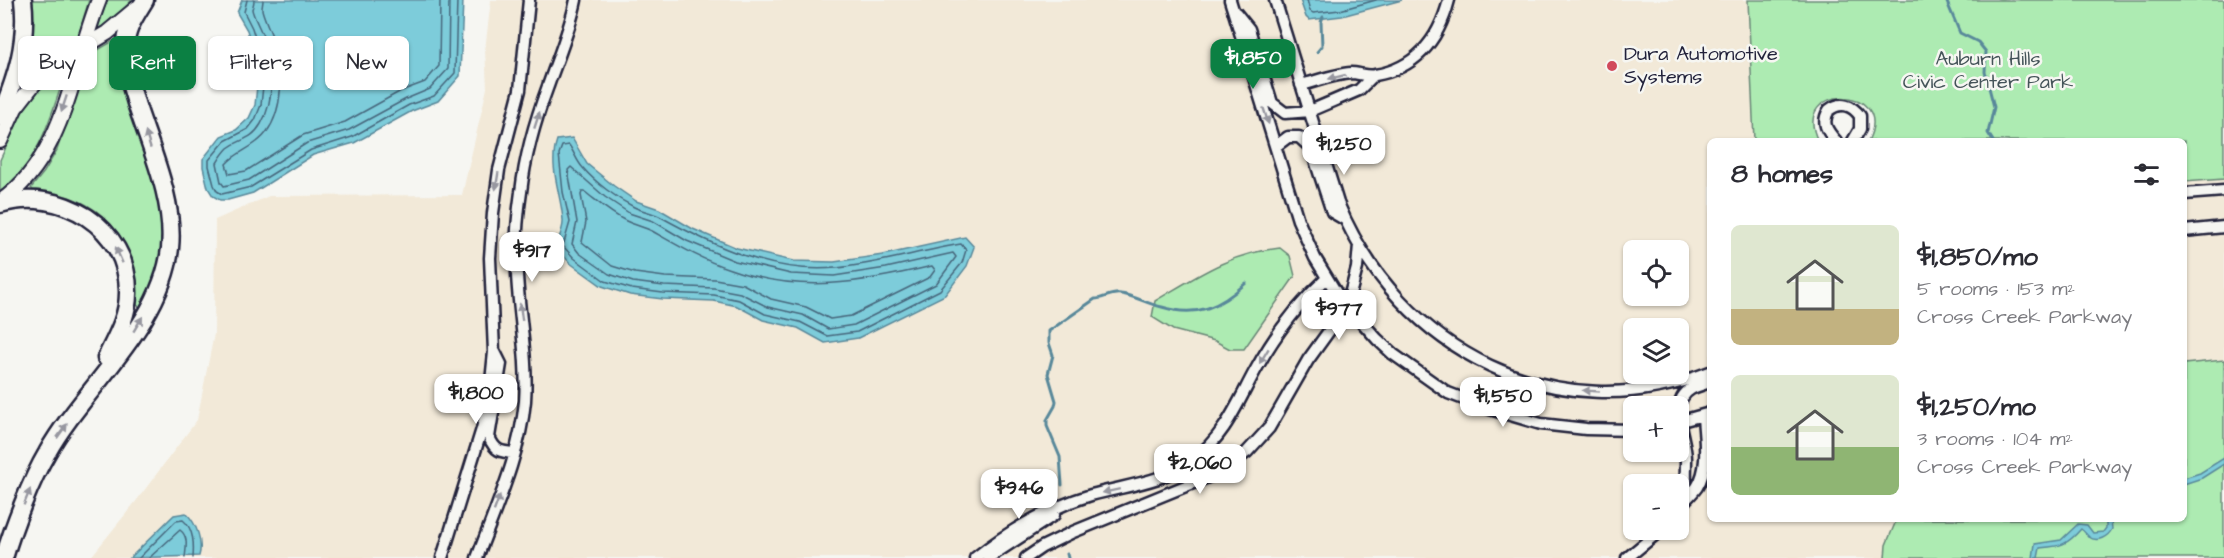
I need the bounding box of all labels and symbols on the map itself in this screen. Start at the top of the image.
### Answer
pin: $1,850 [1204,39,1302,90]
place label: Dura Automotive Systems [1624,40,1778,92]
park label: Auburn Hills Civic Center Park [1903,45,2073,96]
marker: Dura Automotive Systems [1605,59,1619,73]
one-way arrow [1327,72,1346,82]
one-way arrow [59,95,69,113]
one-way arrow [1261,107,1271,125]
one-way arrow [532,111,542,129]
pin: $1,250 [1295,125,1393,176]
one-way arrow [142,131,152,149]
one-way arrow [492,171,501,190]
pin: $917 [496,232,568,283]
one-way arrow [115,247,124,264]
pin: $977 [1303,290,1375,341]
one-way arrow [516,303,525,322]
one-way arrow [133,316,144,333]
one-way arrow [1259,348,1270,364]
pin: $1,800 [427,374,525,425]
pin: $1,550 [1454,377,1552,428]
one-way arrow [1582,387,1601,396]
one-way arrow [56,423,67,439]
pin: $2,060 [1151,444,1249,495]
pin: $946 [983,469,1055,520]
one-way arrow [1102,486,1121,496]
one-way arrow [23,488,32,506]
one-way arrow [493,494,503,512]

